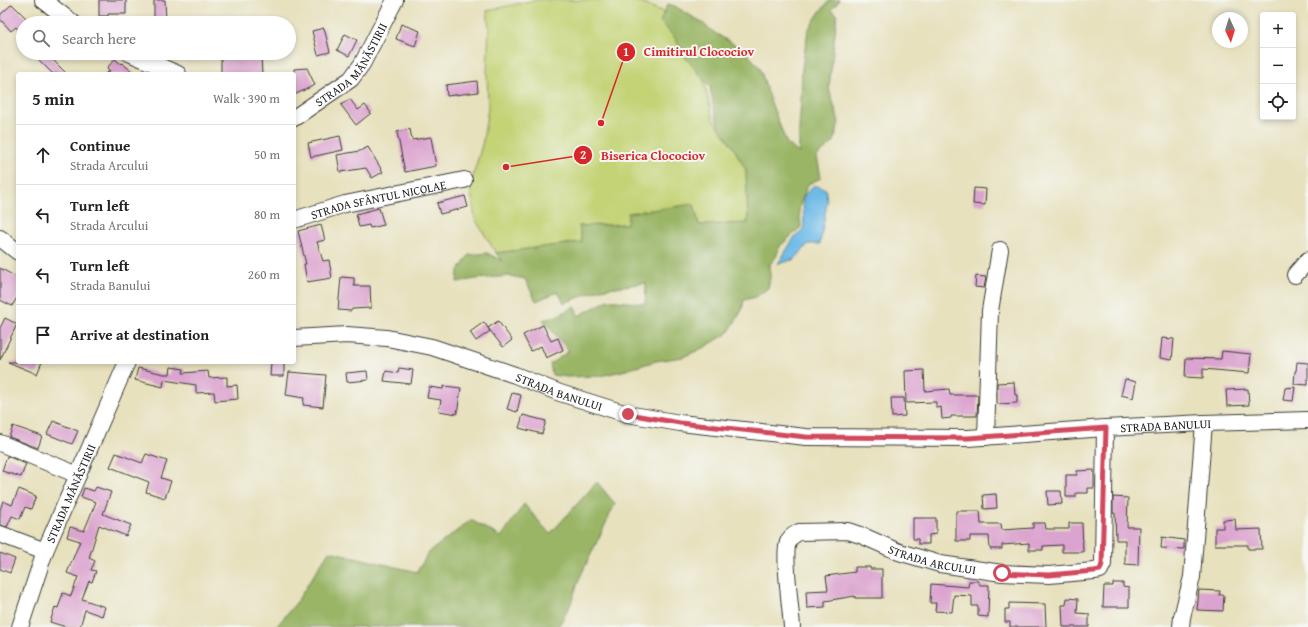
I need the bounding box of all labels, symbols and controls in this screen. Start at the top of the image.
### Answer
north arrow [1212,12,1248,48]
map controls [1260,12,1296,120]
button: + [1260,12,1296,48]
search box [16,16,296,60]
street label: STRADA MĂNĂSTIRII [311,19,391,110]
icon: search [30,27,52,49]
text: Search here [62,28,136,49]
callout: Cimitirul Clocociov [616,39,763,64]
text: Cimitirul Clocociov [644,42,755,61]
text: 1 [623,43,629,60]
button: − [1260,48,1296,84]
button: locate [1260,84,1296,120]
text: 5 min [32,86,74,111]
text: Walk · 390 m [213,89,280,108]
text: Continue [70,135,131,156]
callout: Biserica Clocociov [573,143,713,168]
icon: ahead [32,144,54,166]
text: 50 m [254,145,280,164]
text: 2 [580,146,586,163]
text: Biserica Clocociov [601,146,705,165]
text: Strada Arcului [70,156,148,175]
street label: STRADA SFÂNTUL NICOLAE [308,175,447,223]
text: Turn left [70,195,129,216]
icon: left [32,204,54,226]
text: 80 m [254,205,280,224]
text: Strada Arcului [70,216,148,235]
text: Turn left [70,255,129,276]
icon: left [32,264,54,286]
text: 260 m [248,265,280,284]
text: Strada Banului [70,276,150,295]
icon: arrive [32,324,54,346]
text: Arrive at destination [70,324,209,345]
street label: STRADA BANULUI [514,368,605,414]
route end [619,405,637,423]
street label: STRADA BANULUI [1120,414,1212,436]
street label: STRADA MĂNĂSTIRII [41,441,99,545]
street label: STRADA ARCULUI [886,540,978,578]
route start [993,564,1011,582]

